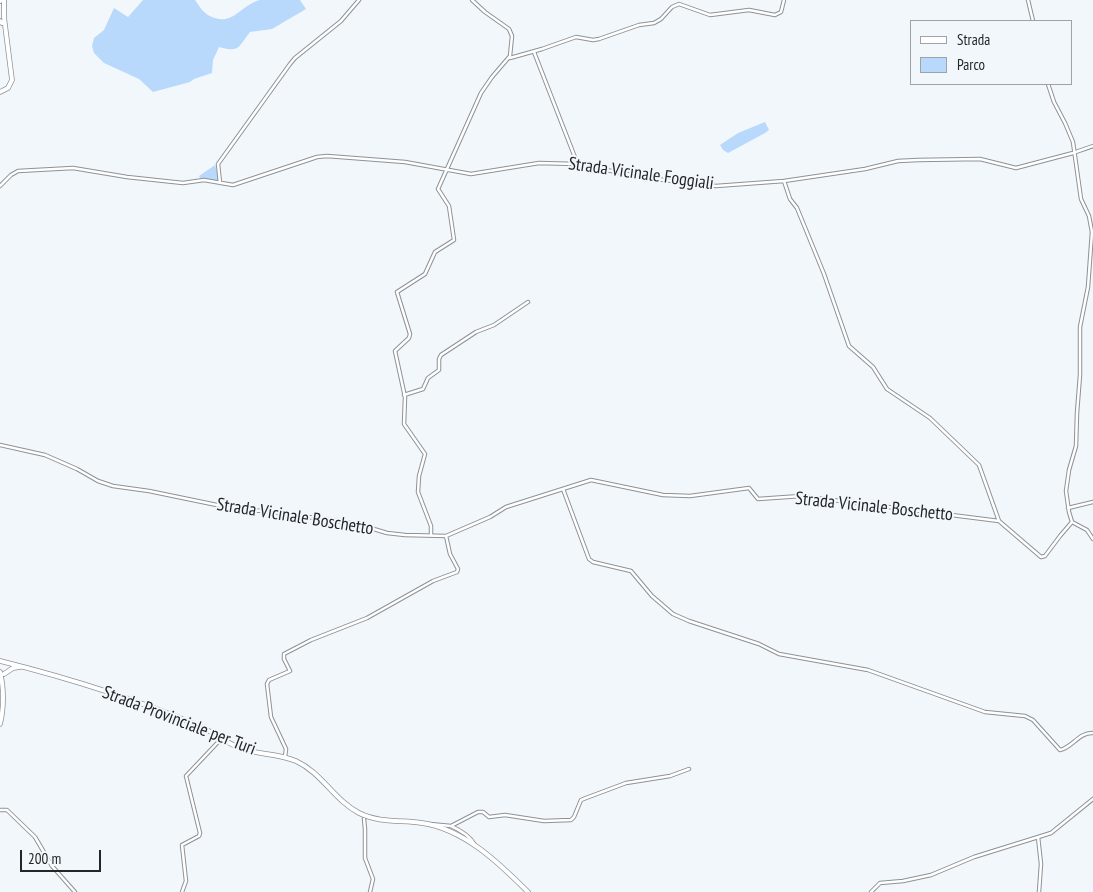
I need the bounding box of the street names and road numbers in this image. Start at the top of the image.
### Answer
street label: Strada Vicinale Foggiali [567,153,715,195]
street label: Strada Vicinale Boschetto [794,488,954,526]
street label: Strada Vicinale Boschetto [215,494,375,540]
street label: Strada Provinciale per Turi [99,682,259,760]

